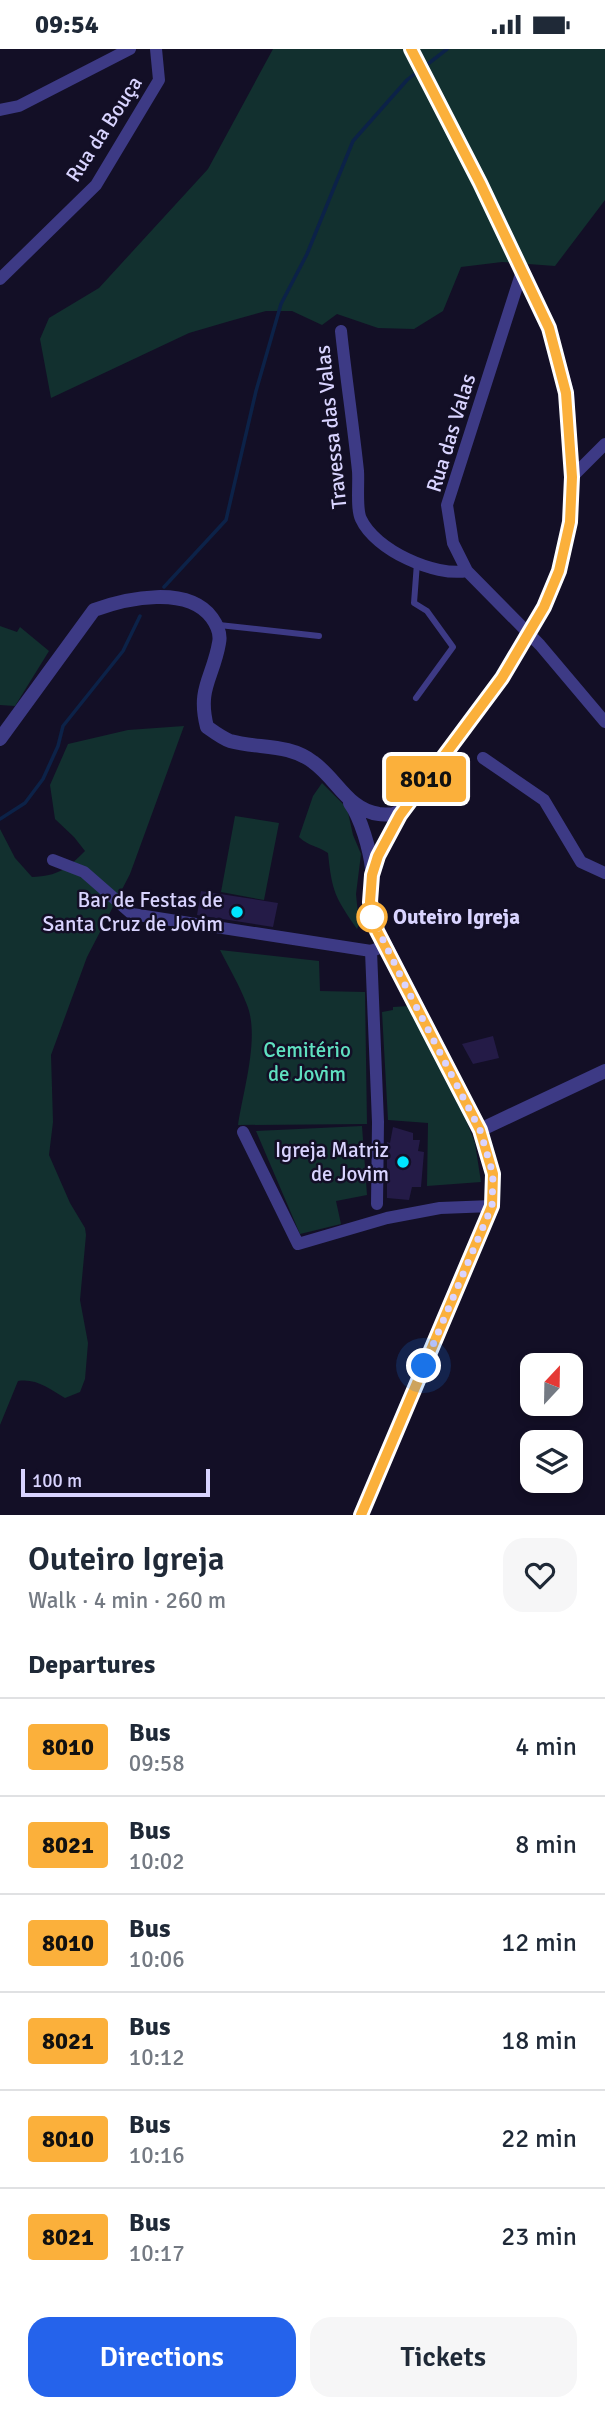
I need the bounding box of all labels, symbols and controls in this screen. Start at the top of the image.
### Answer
text: 09:54 [35,9,99,41]
street label: Rua da Bouça [60,71,148,187]
street label: Travessa das Valas [309,344,353,510]
street label: Rua das Valas [421,371,481,495]
line badge: 8010 [377,756,475,802]
text: 8010 [400,764,452,794]
place label: Bar de Festas de Santa Cruz de Jovim [43,887,223,937]
marker: Outeiro Igreja [357,902,387,932]
marker: Bar de Festas de Santa Cruz de Jovim [229,904,245,920]
place label: Outeiro Igreja [393,904,520,930]
park label: Cemitério de Jovim [263,1037,351,1087]
place label: Igreja Matriz de Jovim [275,1137,389,1187]
marker: Igreja Matriz de Jovim [395,1154,411,1170]
your location [406,1348,441,1383]
north arrow [520,1353,583,1416]
map controls [520,1353,583,1493]
button: layers [520,1430,583,1493]
scale bar [21,1466,210,1498]
text: 100 m [32,1469,82,1493]
button: heart [503,1538,577,1612]
text: Outeiro Igreja [28,1539,225,1580]
text: Walk · 4 min · 260 m [28,1586,226,1615]
text: Departures [28,1649,155,1681]
text: Bus [129,1717,171,1749]
text: 4 min [515,1731,577,1763]
text: 8010 [42,1732,94,1762]
text: 09:58 [129,1749,185,1778]
text: Bus [129,1815,171,1847]
text: 8 min [515,1829,577,1861]
text: 8021 [42,1830,94,1860]
text: 10:02 [129,1847,185,1876]
text: Bus [129,1913,171,1945]
text: 12 min [501,1927,577,1959]
text: 8010 [42,1928,94,1958]
text: 10:06 [129,1945,185,1974]
text: Bus [129,2011,171,2043]
text: 18 min [501,2025,577,2057]
text: 8021 [42,2026,94,2056]
text: 10:12 [129,2043,185,2072]
text: Bus [129,2109,171,2141]
text: 22 min [501,2123,577,2155]
text: 8010 [42,2124,94,2154]
text: 10:16 [129,2141,185,2170]
text: Bus [129,2207,171,2239]
text: 23 min [501,2221,577,2253]
text: 8021 [42,2222,94,2252]
text: 10:17 [129,2239,185,2268]
button: Directions [28,2317,296,2397]
button: Tickets [310,2317,577,2397]

